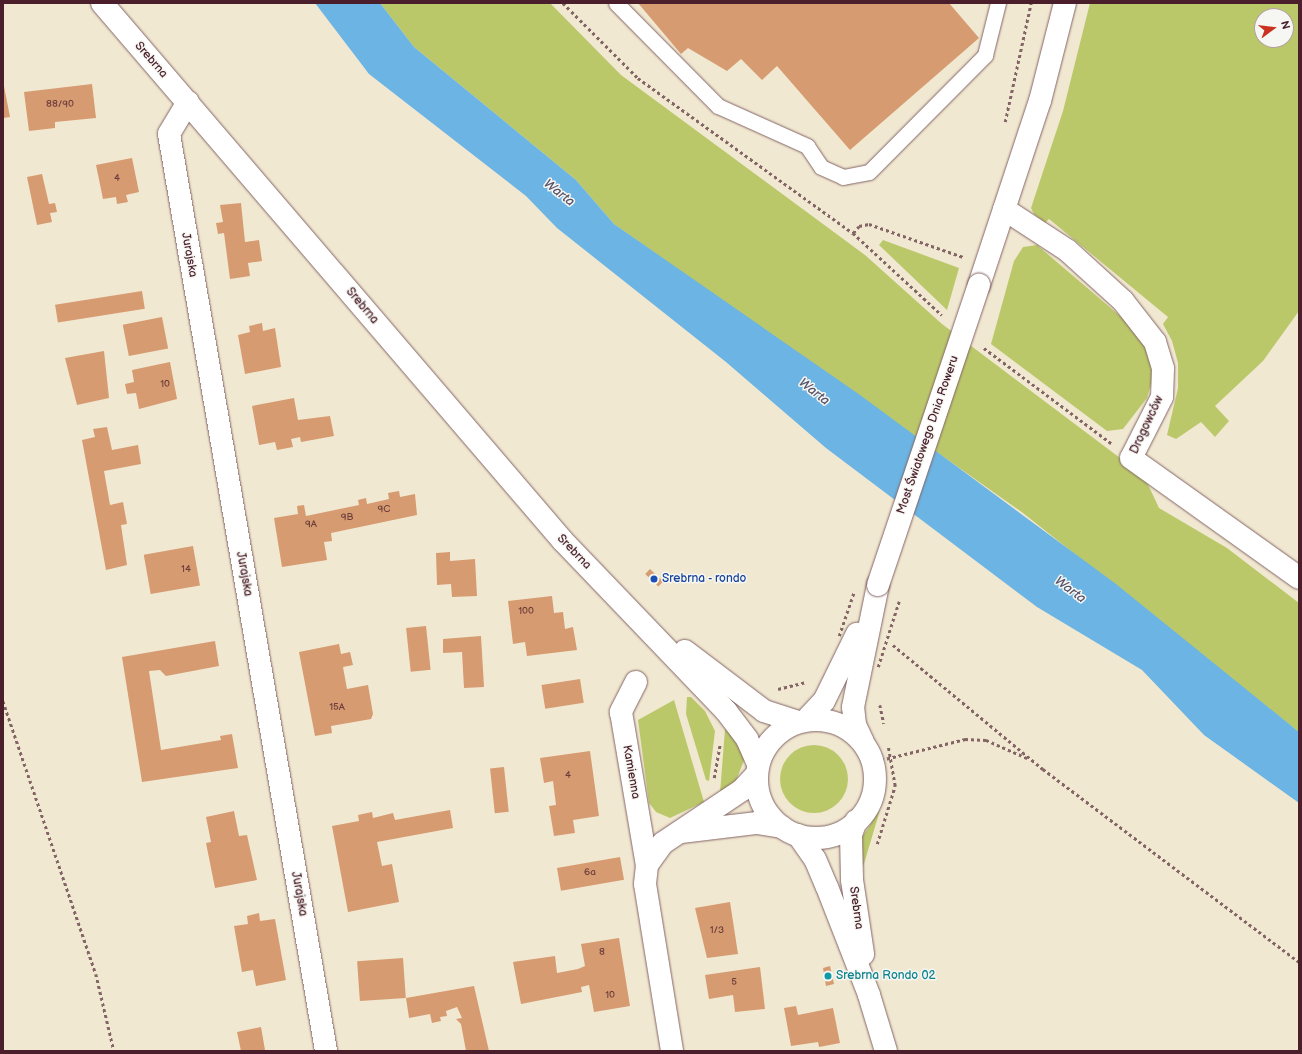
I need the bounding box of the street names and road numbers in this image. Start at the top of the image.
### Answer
street label: Srebrna [131,39,171,81]
street label: Jurajska [178,232,200,278]
street label: Srebrna [343,285,381,327]
street label: Most Światowego Dnia Roweru [894,354,962,516]
street label: Drogowców [1127,394,1167,456]
street label: Srebrna [554,531,594,573]
street label: Jurajska [233,551,255,597]
street label: Kamienna [619,744,643,800]
street label: Jurajska [288,871,310,917]
street label: Srebrna [846,886,866,930]

